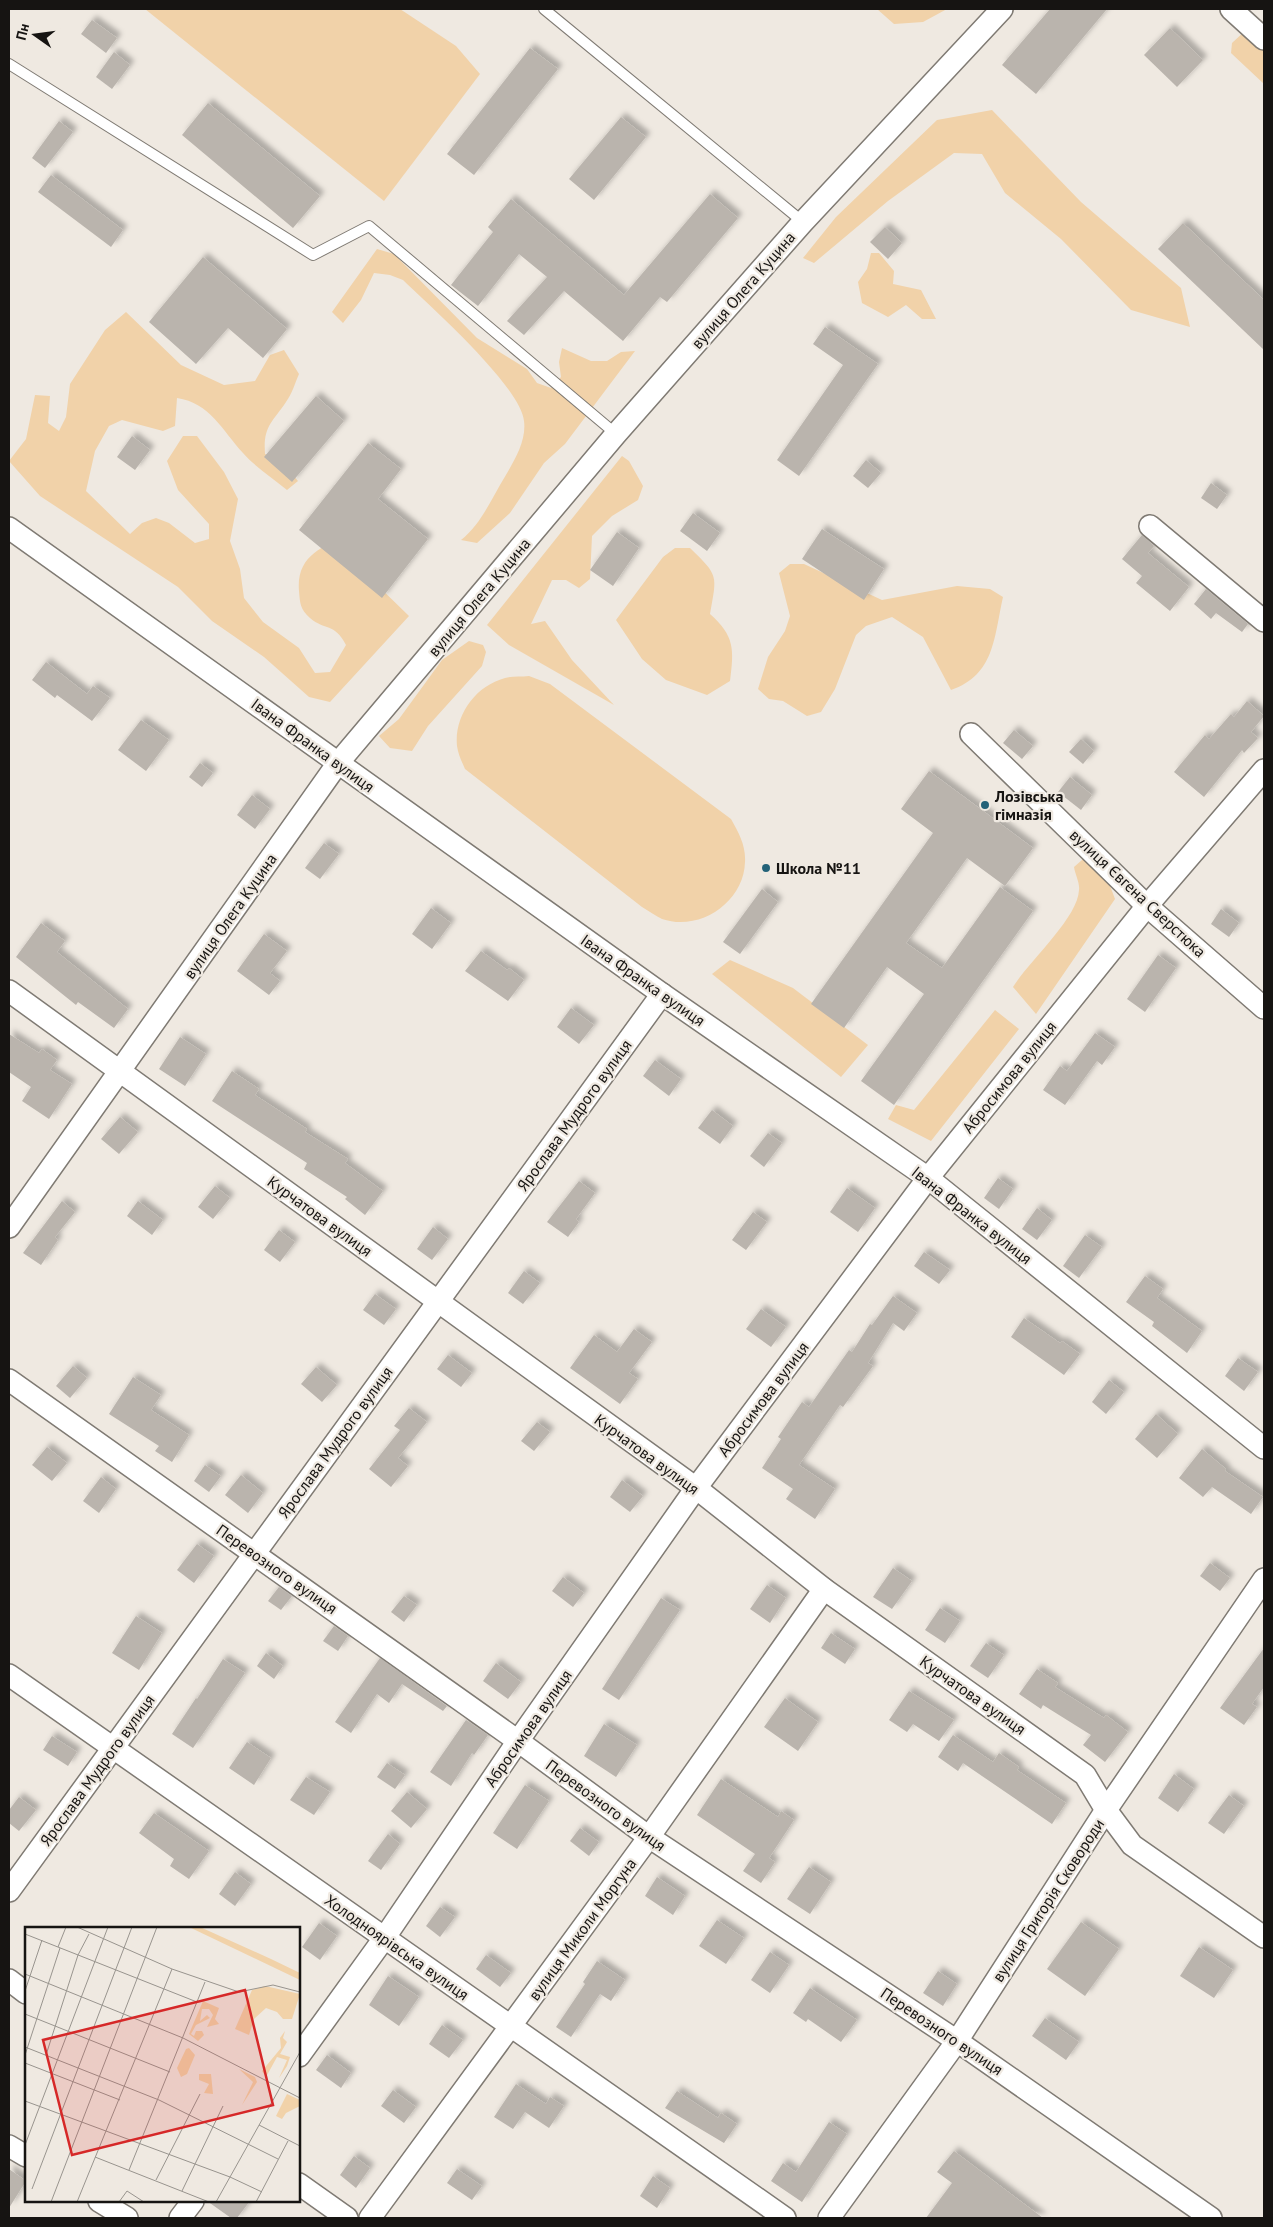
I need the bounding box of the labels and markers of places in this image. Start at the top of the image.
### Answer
place label: Лозівська гімназія [994,786,1063,824]
marker: Лозівська гімназія [979,799,991,811]
place label: Школа №11 [776,858,861,878]
marker: Школа №11 [760,862,772,874]

